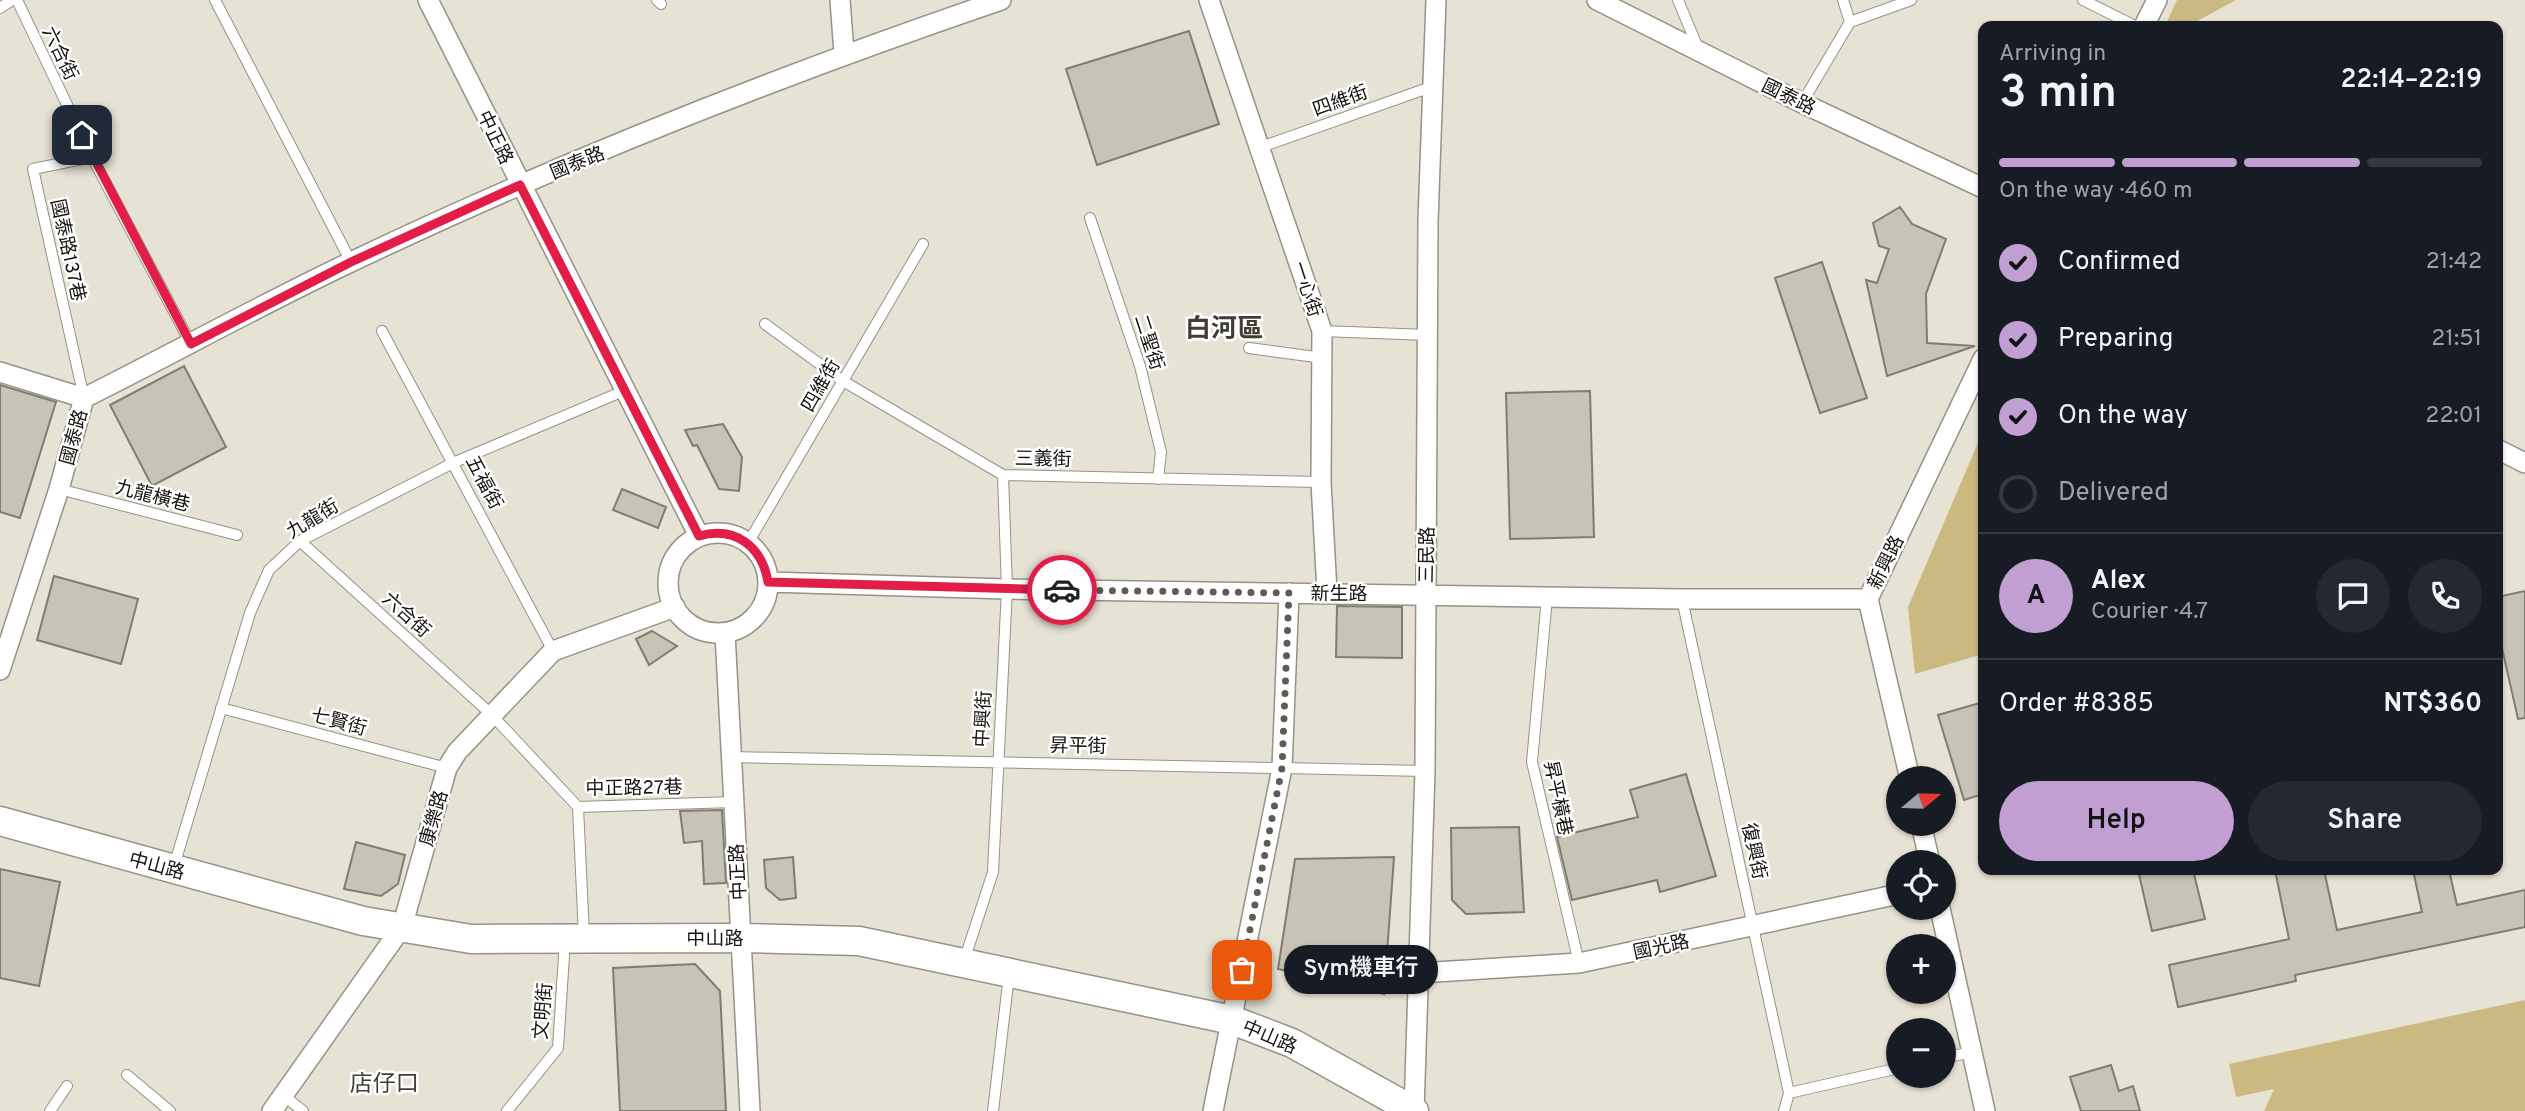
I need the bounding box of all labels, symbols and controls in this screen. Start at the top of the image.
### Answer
street label: 六合街 [36,23,82,85]
text: Arriving in [1999,40,2106,69]
text: 22:14–22:19 [2340,64,2482,97]
text: 3 min [1999,65,2117,124]
street label: 國泰路 [1757,75,1819,121]
street label: 四維街 [1310,81,1372,123]
pin [52,105,112,165]
street label: 中正路 [471,107,517,169]
icon: home [63,116,101,154]
street label: 國泰路 [547,142,609,186]
text: On the way · 460 m [1999,177,2192,206]
street label: 國泰路137巷 [44,197,90,304]
icon: check [1999,244,2037,282]
text: Confirmed [2058,246,2181,279]
text: 21:42 [2426,248,2482,277]
street label: 一心街 [1286,259,1326,320]
street label: 二聖街 [1128,312,1168,373]
district label: 白河區 [1185,314,1263,347]
icon: check [1999,321,2037,359]
text: Preparing [2058,323,2173,356]
text: 21:51 [2431,325,2482,354]
street label: 四維街 [797,355,846,417]
icon: check [1999,398,2037,436]
text: On the way [2058,400,2188,433]
text: 22:01 [2425,402,2482,431]
street label: 國泰路 [56,407,94,468]
street label: 三義街 [1014,448,1072,472]
street label: 五福街 [459,452,507,514]
street label: 九龍橫巷 [113,476,192,518]
text: Delivered [2058,477,2169,510]
street label: 九龍街 [282,495,344,545]
street label: 三民路 [1416,526,1440,584]
street label: 新興路 [1864,532,1910,594]
courier [1027,555,1097,625]
button: chat [2316,559,2390,633]
button: phone [2408,559,2482,633]
text: Alex [2091,565,2146,598]
icon: car [1043,571,1081,609]
text: A [2027,580,2045,613]
street label: 新生路 [1310,583,1368,607]
street label: 六合街 [376,587,435,643]
text: Courier · 4.7 [2091,598,2208,627]
text: Order #8385 [1999,688,2154,721]
text: NT$360 [2383,688,2482,721]
street label: 中興街 [971,690,997,748]
street label: 七賢街 [308,704,369,742]
street label: 昇平街 [1049,735,1107,759]
street label: 昇平橫巷 [1537,759,1577,838]
north arrow [1886,766,1956,836]
map controls [1886,766,1956,1088]
street label: 中正路27巷 [585,776,683,802]
button: Help [1999,781,2234,861]
button: Share [2248,781,2482,861]
street label: 康樂路 [416,788,454,849]
street label: 復興街 [1735,821,1771,882]
street label: 中正路 [726,843,752,901]
street label: 中山路 [126,848,187,886]
button: locate [1886,850,1956,920]
street label: 中山路 [686,928,744,952]
street label: 國光路 [1631,930,1692,966]
button: + [1886,934,1956,1004]
pin [1212,940,1272,1000]
callout: Sym機車行 [1284,946,1438,995]
icon: bag [1223,951,1261,989]
text: Sym機車行 [1303,955,1419,984]
street label: 文明街 [530,982,558,1041]
street label: 中山路 [1238,1016,1300,1060]
button: − [1886,1018,1956,1088]
district label: 店仔口 [350,1071,419,1100]

